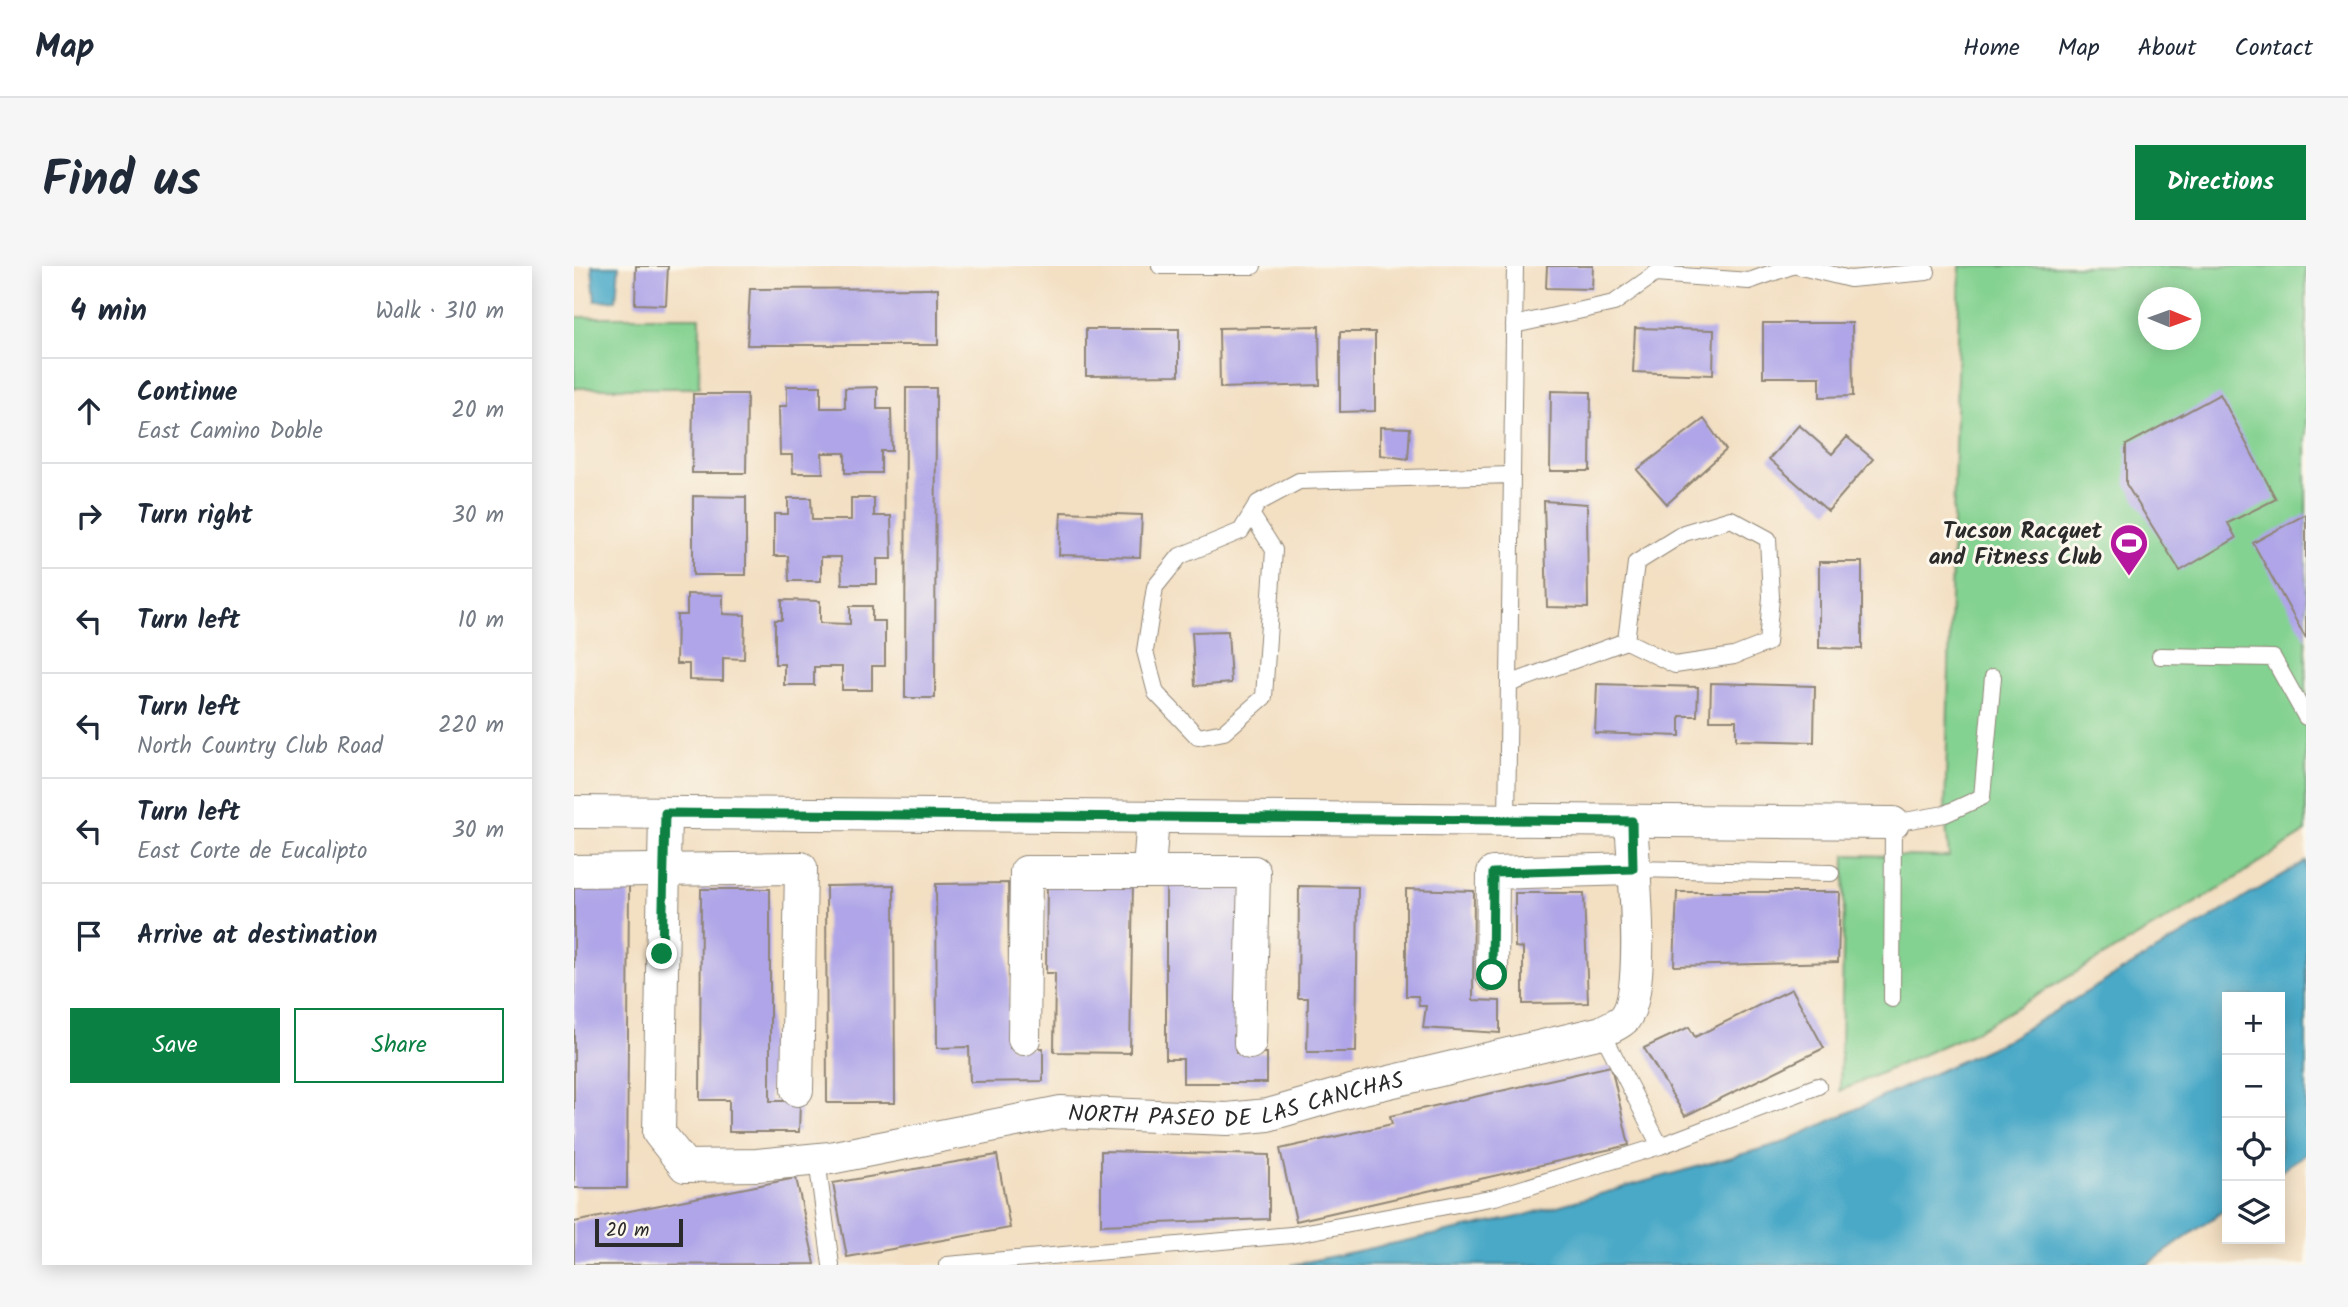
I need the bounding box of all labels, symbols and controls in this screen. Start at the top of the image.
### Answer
text: Map [35,22,95,75]
text: Home [1963,29,2020,68]
text: Map [2058,29,2100,68]
text: About [2138,29,2196,68]
text: Contact [2234,29,2313,68]
text: Find us [42,143,200,221]
button: Directions [2135,145,2306,220]
north arrow [2138,287,2201,350]
text: 4 min [70,288,147,336]
text: Walk · 310 m [376,294,504,330]
text: Continue [137,372,238,414]
icon: ahead [70,392,108,430]
text: 20 m [452,393,504,429]
text: East Camino Doble [137,414,323,450]
text: Turn right [137,495,253,537]
icon: right [70,497,108,535]
text: 30 m [452,498,504,534]
place label: Tucson Racquet and Fitness Club [1929,514,2103,576]
sports icon: Tucson Racquet and Fitness Club [2108,522,2150,577]
text: Turn left [137,600,240,642]
icon: left [70,602,108,640]
text: 10 m [458,603,504,639]
text: Turn left [137,687,240,729]
icon: left [70,707,108,745]
text: 220 m [438,708,504,744]
text: North Country Club Road [137,729,383,765]
text: Turn left [137,792,240,834]
icon: left [70,812,108,850]
text: 30 m [452,813,504,849]
text: East Corte de Eucalipto [137,834,367,870]
text: Arrive at destination [137,915,377,957]
icon: arrive [70,917,108,955]
route end [646,938,677,969]
route start [1476,959,1507,990]
map controls [2222,992,2285,1244]
button: + [2222,992,2285,1055]
button: Save [70,1008,280,1083]
button: Share [294,1008,504,1083]
button: − [2222,1055,2285,1118]
street label: NORTH PASEO DE LAS CANCHAS [1067,1063,1407,1139]
button: locate [2222,1118,2285,1181]
button: layers [2222,1181,2285,1244]
scale bar [595,1216,682,1248]
text: 20 m [606,1216,649,1246]

